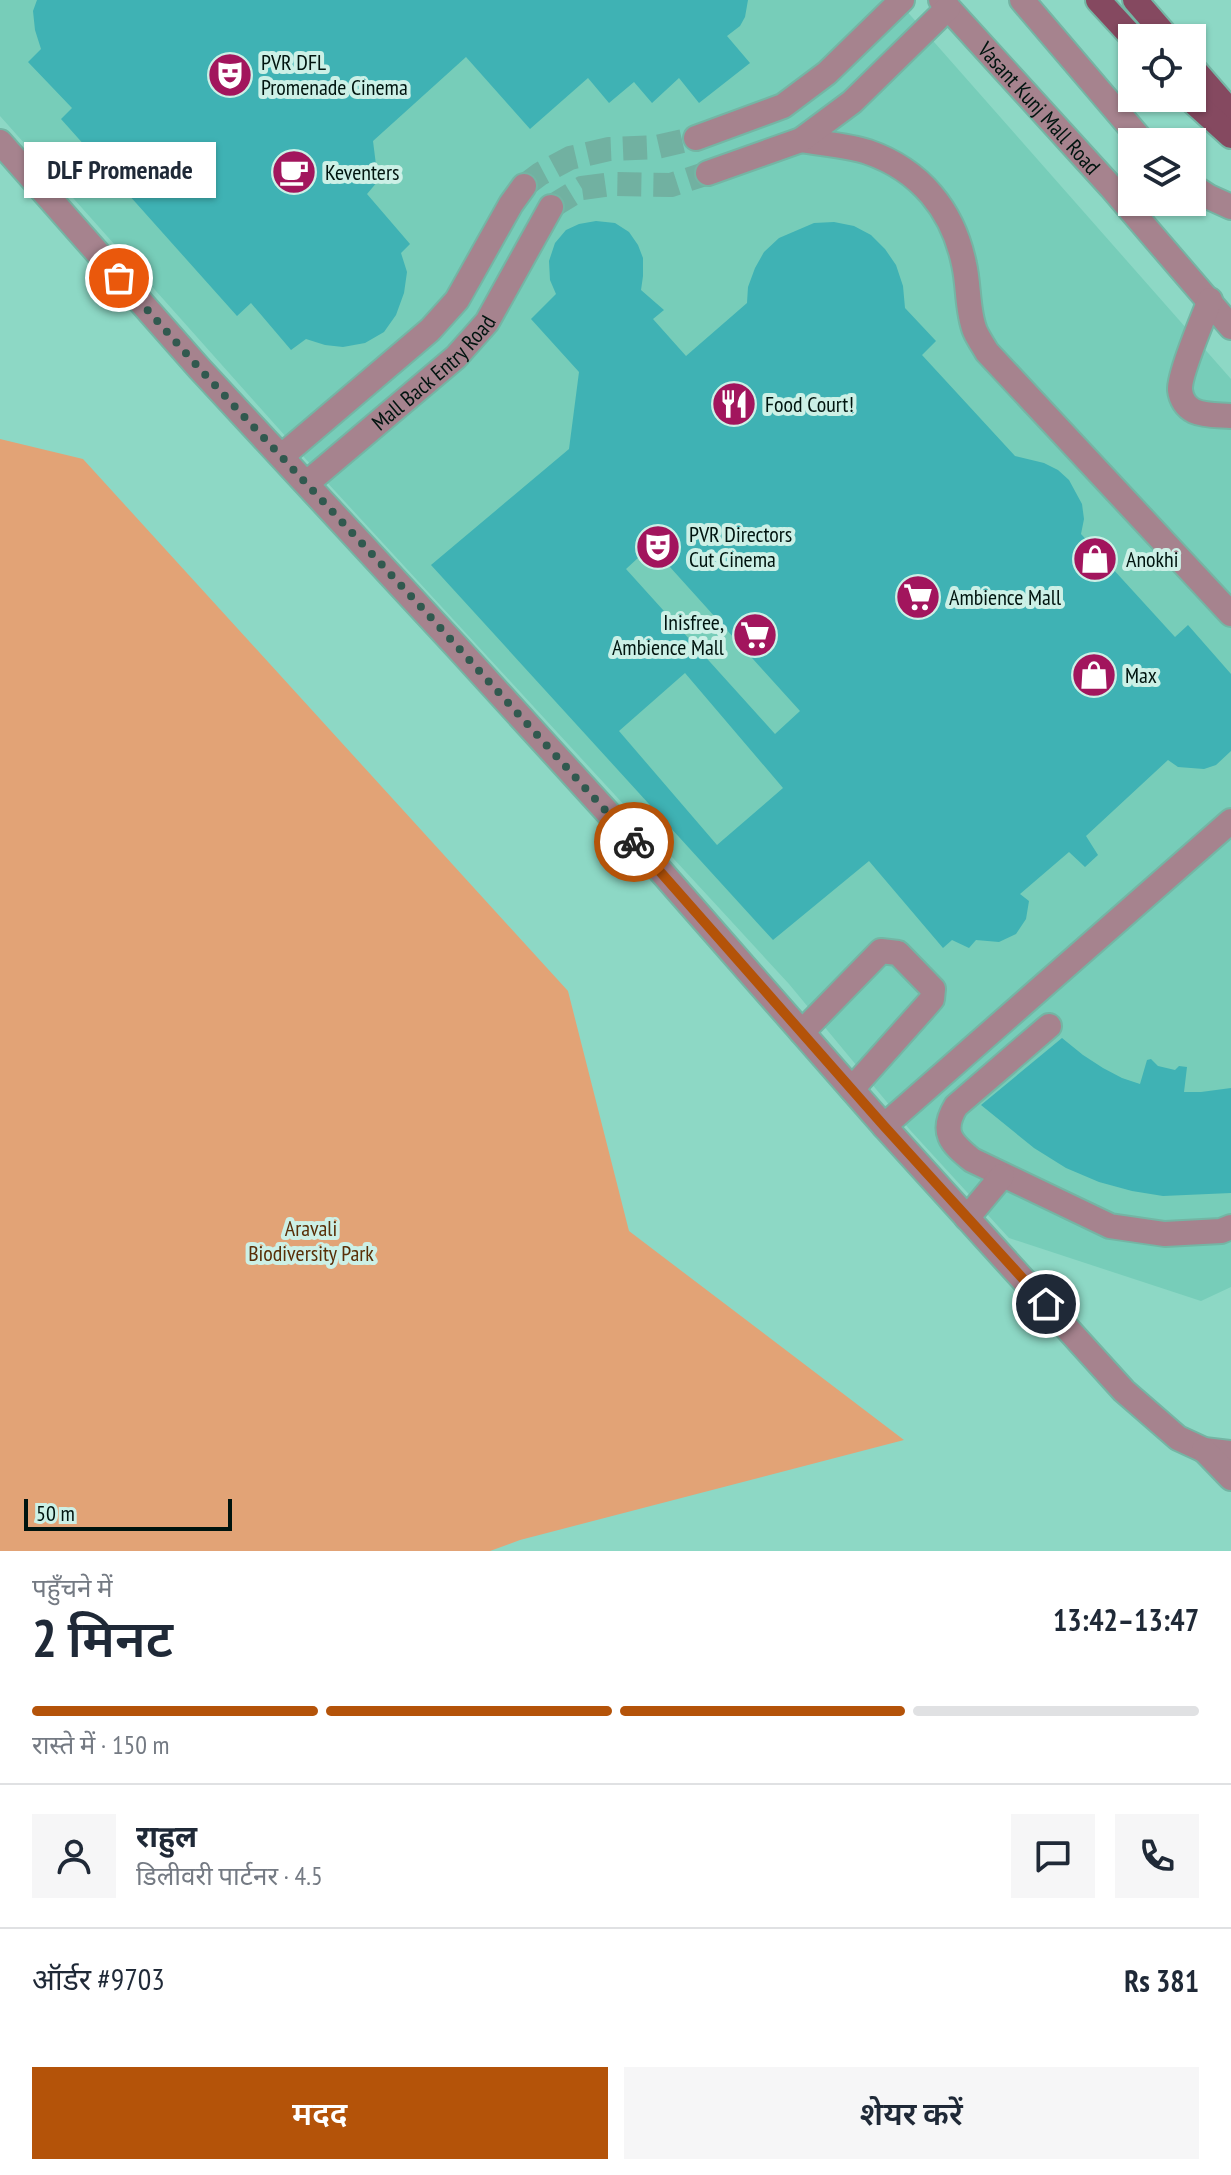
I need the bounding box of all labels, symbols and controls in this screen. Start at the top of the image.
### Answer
map controls [1118,24,1206,216]
button: locate [1118,24,1206,112]
street label: Vasant Kunj Mall Road [971,35,1106,180]
place label: PVR DFL Promenade Cinema [261,48,408,101]
theatre icon: PVR DFL Promenade Cinema [206,51,254,99]
button: layers [1118,128,1206,216]
callout: DLF Promenade [23,142,215,198]
cafe icon: Keventers [270,148,318,196]
text: DLF Promenade [47,153,193,186]
place label: Keventers [325,158,399,186]
pin [85,244,153,312]
icon: bag [97,256,141,300]
street label: Mall Back Entry Road [366,310,502,436]
restaurant icon: Food Court! [710,380,758,428]
place label: Food Court! [765,390,854,418]
place label: PVR Directors Cut Cinema [689,520,792,573]
theatre icon: PVR Directors Cut Cinema [634,523,682,571]
shop icon: Anokhi [1071,535,1119,583]
place label: Anokhi [1126,545,1179,573]
supermarket icon: Ambience Mall [894,573,942,621]
place label: Ambience Mall [949,583,1062,611]
place label: Inisfree, Ambience Mall [612,608,725,661]
supermarket icon: Inisfree, Ambience Mall [731,611,779,659]
shop icon: Max [1070,651,1118,699]
place label: Max [1125,661,1157,689]
courier [594,802,674,882]
icon: bike [612,820,656,864]
park label: Aravali Biodiversity Park [248,1214,374,1267]
pin [1012,1270,1080,1338]
icon: home [1024,1282,1068,1326]
scale bar [24,1495,232,1531]
text: 50 m [36,1499,75,1527]
text: पहुँचने में [32,1571,113,1604]
text: 13:42–13:47 [1053,1600,1199,1639]
text: 2 मिनट [32,1604,173,1671]
text: रास्ते में · 150 m [32,1728,169,1761]
button: person [32,1814,116,1898]
button: chat [1011,1814,1095,1898]
button: phone [1115,1814,1199,1898]
text: राहुल [136,1816,197,1855]
text: डिलीवरी पार्टनर · 4.5 [136,1859,323,1892]
text: ऑर्डर #9703 [32,1959,165,1998]
text: Rs 381 [1124,1961,1199,2000]
button: मदद [32,2067,608,2159]
button: शेयर करें [624,2067,1199,2159]

